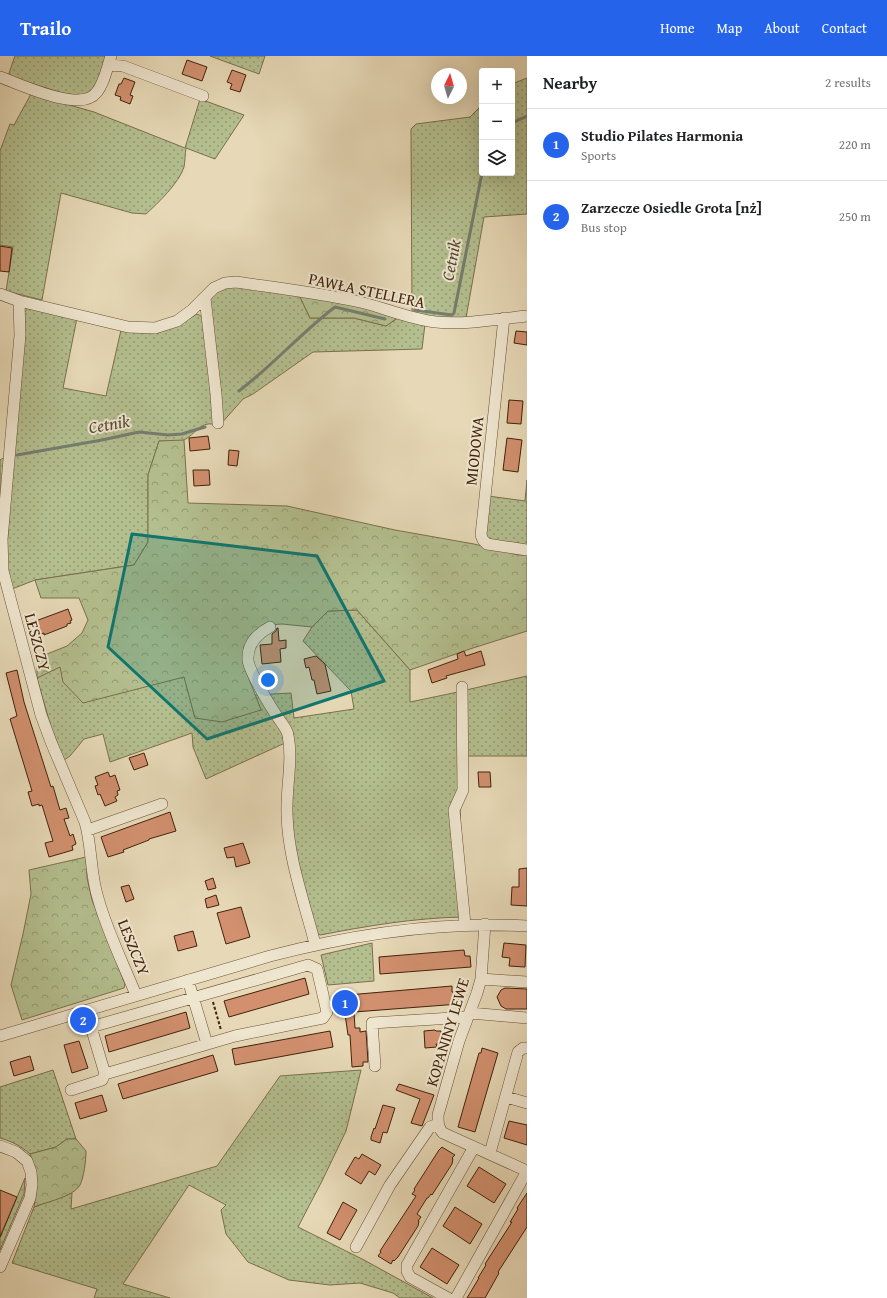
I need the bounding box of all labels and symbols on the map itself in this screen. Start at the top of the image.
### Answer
north arrow [431,68,467,104]
water label: Cetnik [434,237,467,283]
street label: PAWŁA STELLERA [307,266,428,314]
water label: Cetnik [86,408,132,439]
street label: MIODOWA [458,415,490,487]
street label: LESZCZY [19,610,57,674]
your location [258,670,278,690]
street label: LESZCZY [112,915,156,979]
street label: KOPANINY LEWE [419,975,475,1089]
pin: 1 [332,988,358,1018]
pin: 2 [70,1005,96,1035]

